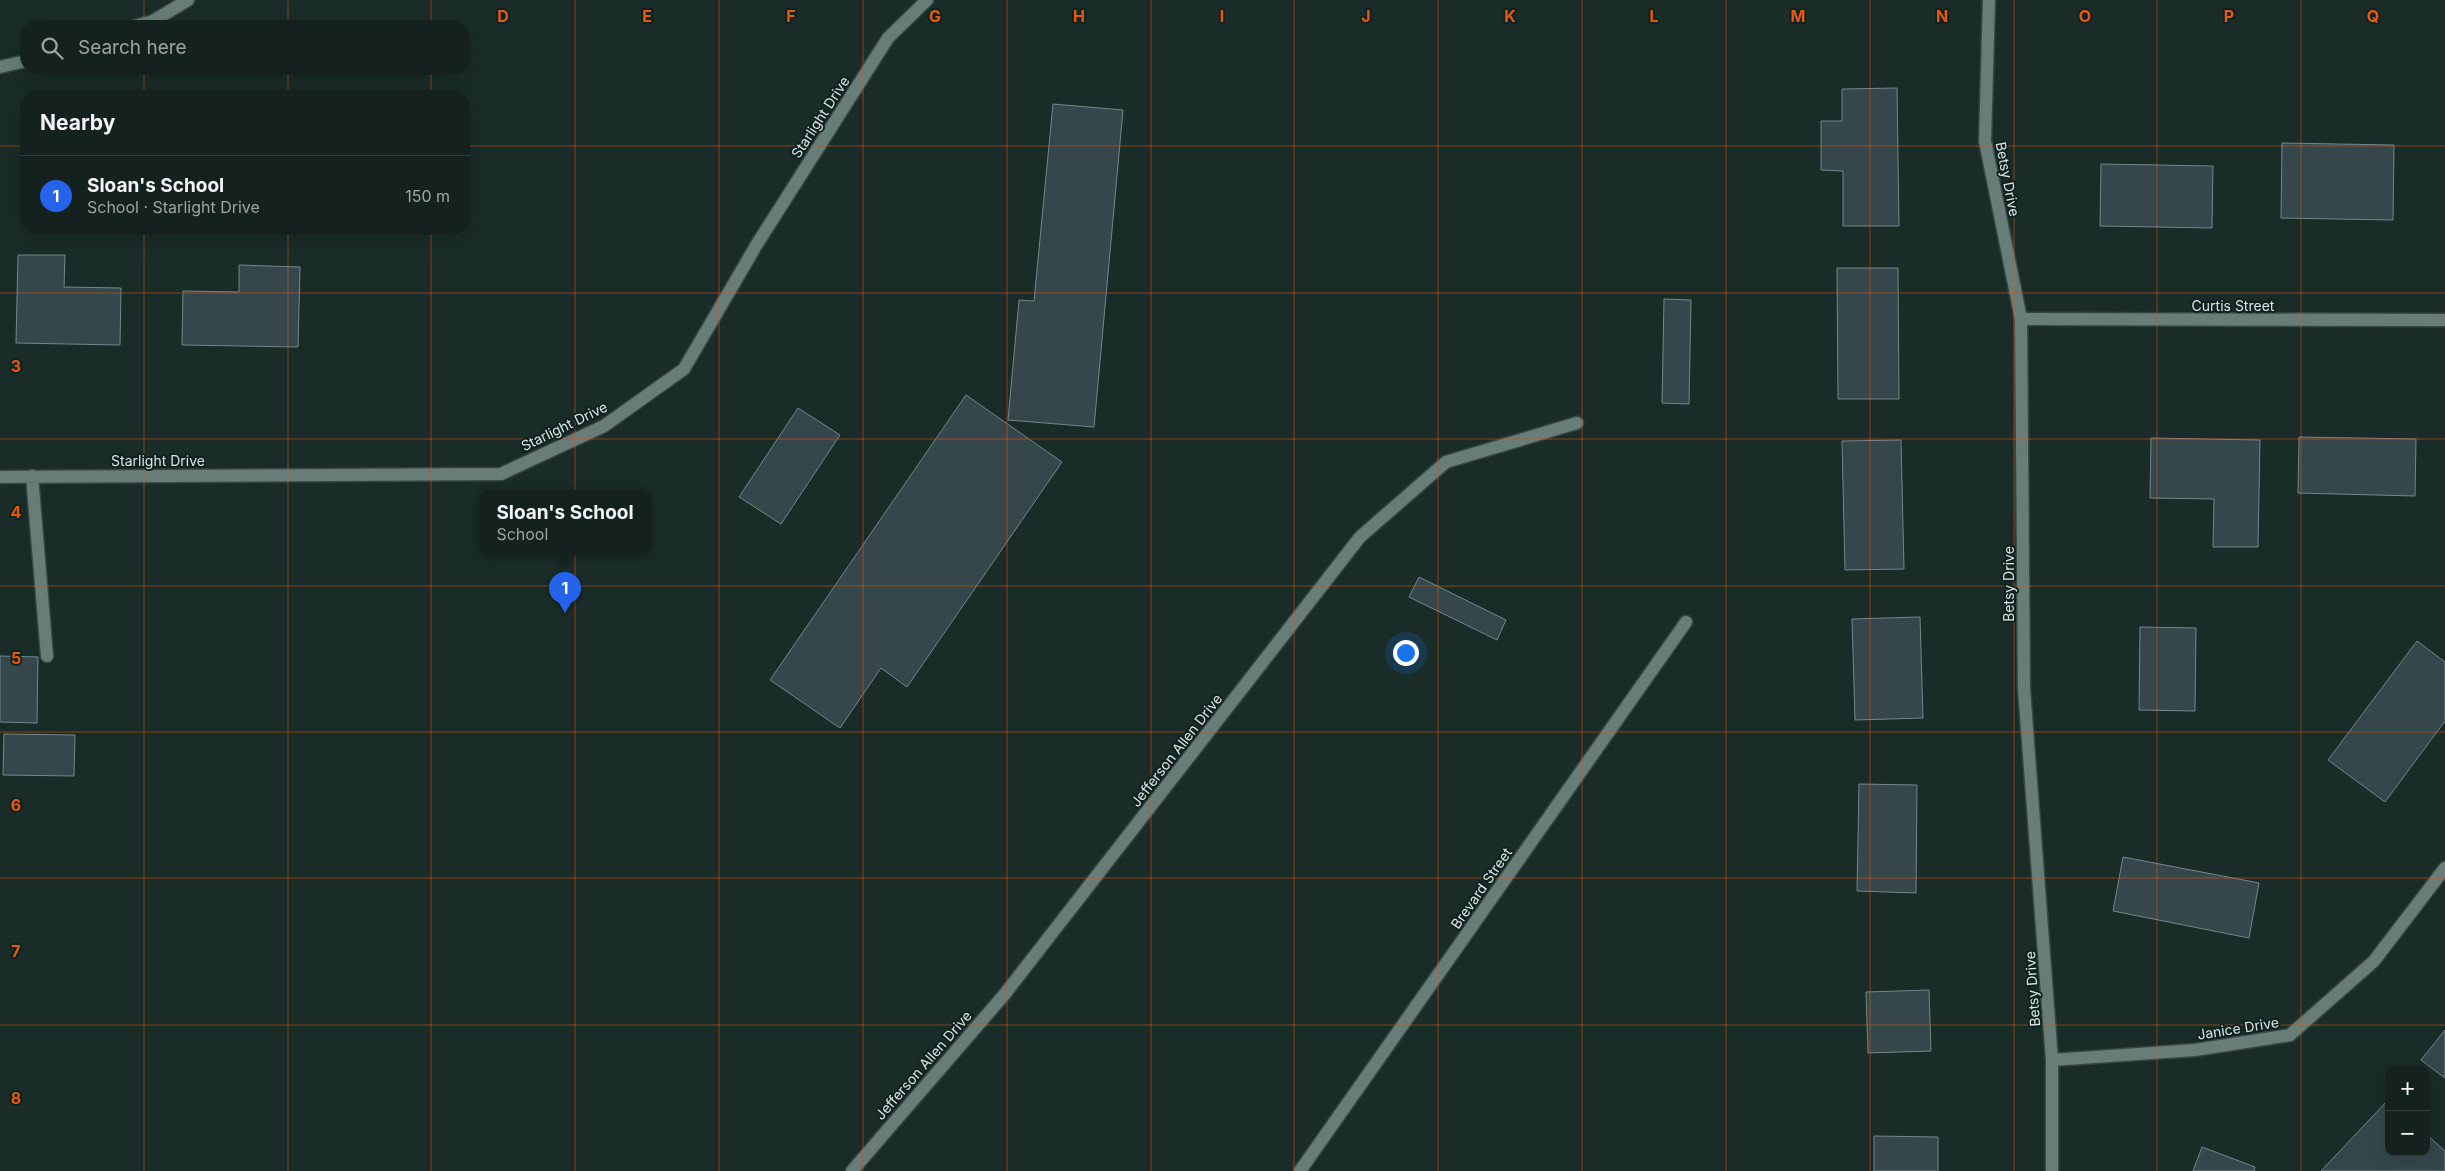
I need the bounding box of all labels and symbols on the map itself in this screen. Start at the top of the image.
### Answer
text: D [497,6,509,26]
text: E [642,6,652,26]
text: F [786,6,796,26]
text: G [929,6,941,26]
text: H [1073,6,1085,26]
text: I [1220,6,1224,26]
text: J [1361,6,1371,26]
text: K [1504,6,1516,26]
text: L [1649,6,1659,26]
text: M [1791,6,1805,26]
text: N [1936,6,1948,26]
text: O [2079,6,2091,26]
text: P [2224,6,2234,26]
text: Q [2367,6,2379,26]
street label: Starlight Drive [787,73,853,161]
street label: Betsy Drive [1992,140,2024,218]
street label: Curtis Street [2192,297,2275,314]
text: 3 [11,356,21,376]
street label: Starlight Drive [518,398,610,454]
street label: Starlight Drive [111,452,205,469]
text: 4 [11,502,22,522]
street label: Betsy Drive [2000,546,2017,622]
pin: 1 [549,572,581,613]
your location [1393,640,1419,666]
text: 5 [11,648,21,668]
street label: Jefferson Allen Drive [1127,690,1225,810]
text: 6 [11,795,21,815]
street label: Brevard Street [1447,844,1515,932]
text: 7 [11,941,21,961]
street label: Betsy Drive [2021,951,2043,1027]
street label: Jefferson Allen Drive [871,1007,975,1123]
street label: Janice Drive [2196,1013,2280,1043]
text: 8 [11,1088,21,1108]

